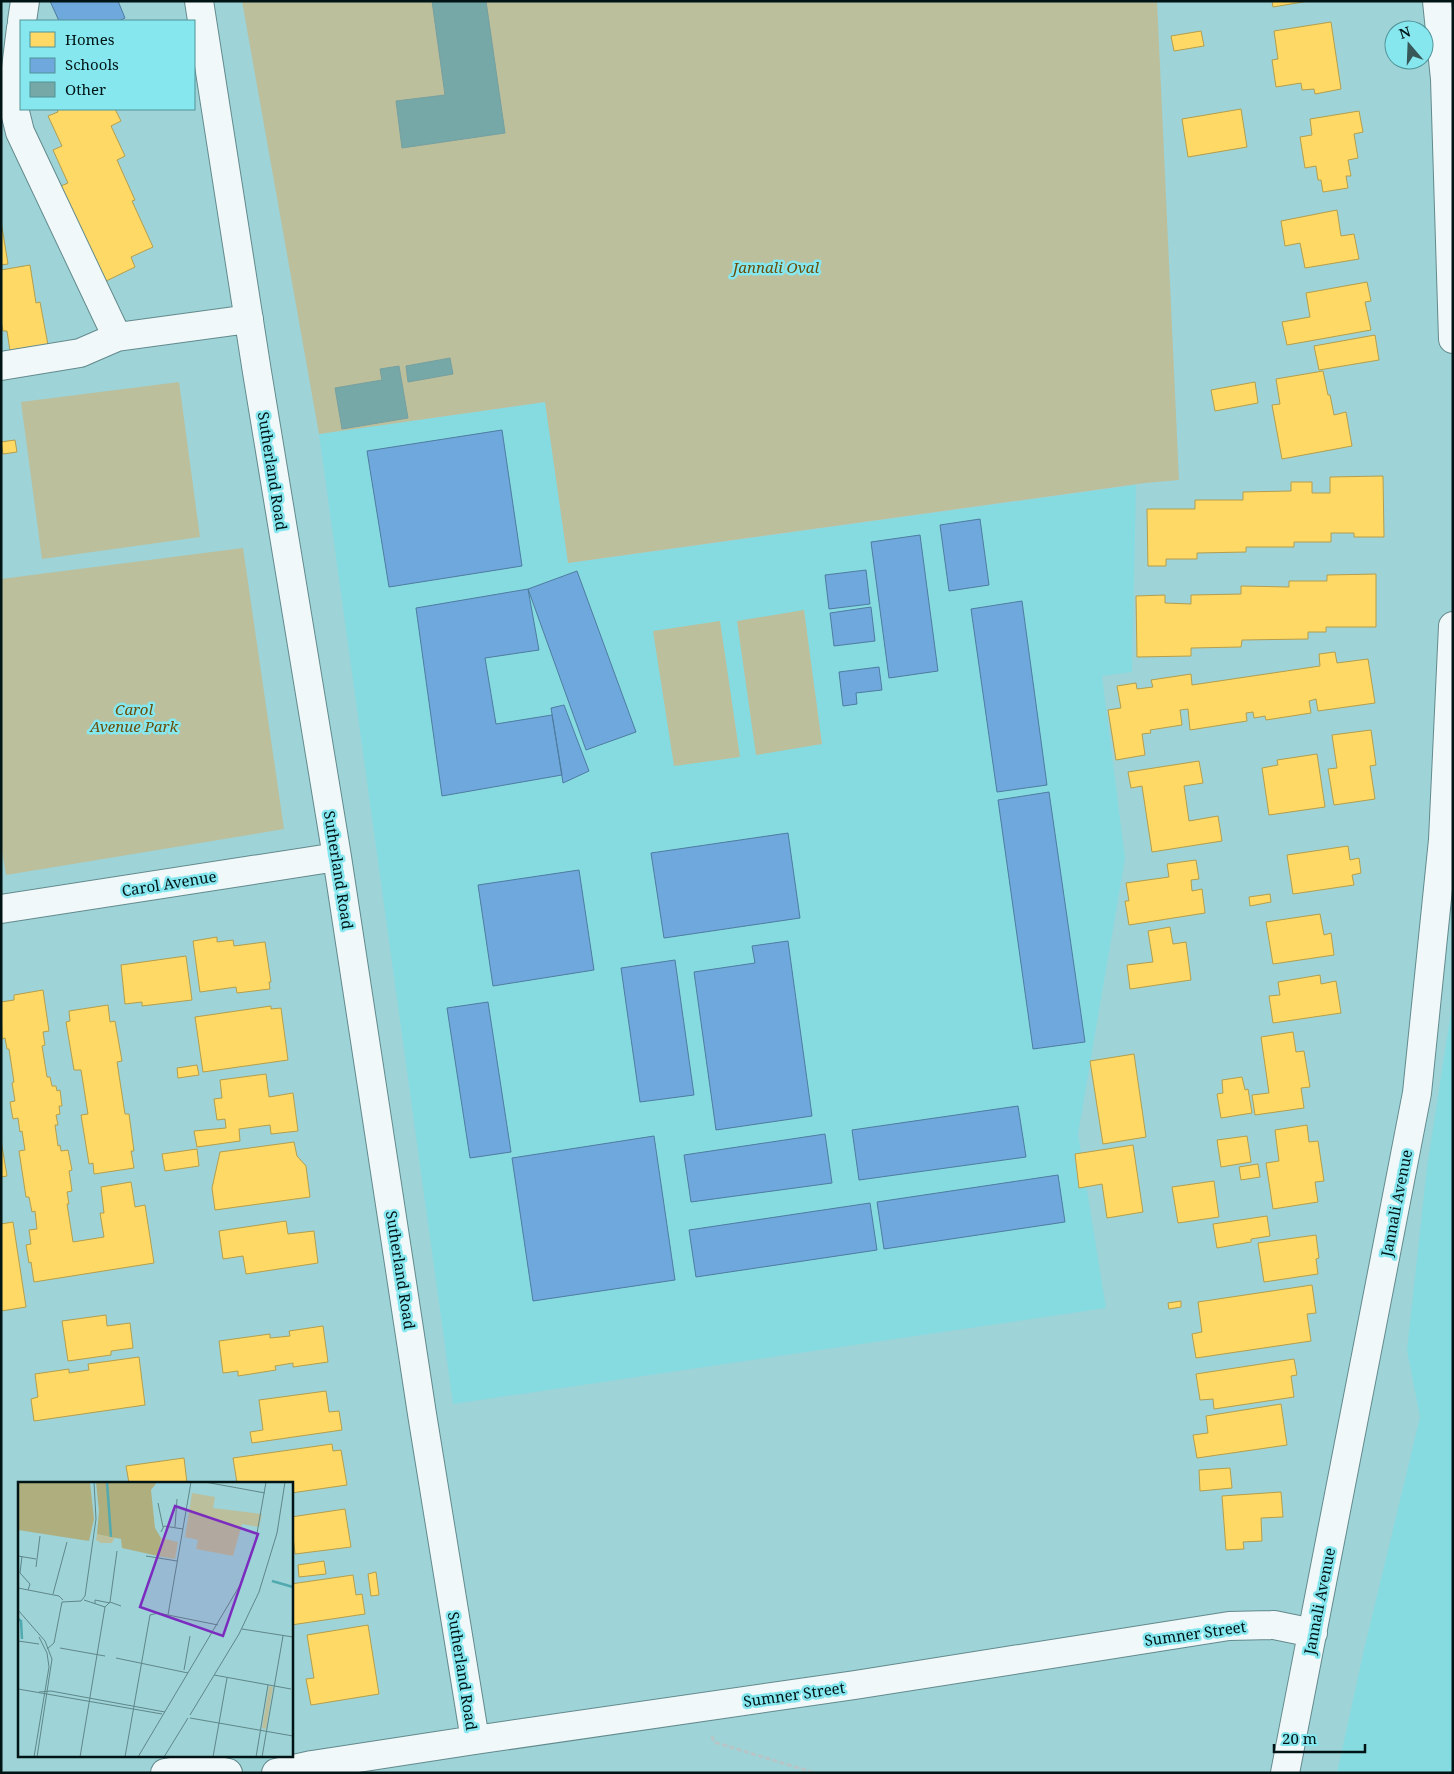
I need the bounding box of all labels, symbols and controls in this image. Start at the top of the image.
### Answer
legend [20,20,195,110]
north arrow [1384,20,1434,70]
text: N [1396,21,1413,43]
text: Homes [65,29,115,49]
text: Schools [65,54,119,74]
text: Other [65,79,106,99]
park label: Jannali Oval [730,257,820,277]
street label: Sutherland Road [254,410,292,532]
park label: Carol Avenue Park [89,699,178,736]
street label: Sutherland Road [320,809,358,931]
street label: Carol Avenue [120,866,218,900]
street label: Jannali Avenue [1376,1148,1416,1259]
street label: Sutherland Road [382,1209,420,1331]
inset map [18,1482,292,1756]
street label: Jannali Avenue [1299,1546,1339,1657]
street label: Sutherland Road [444,1610,482,1732]
street label: Sumner Street [1143,1616,1247,1650]
street label: Sumner Street [742,1677,846,1711]
scale bar [1274,1722,1365,1754]
text: 20 m [1282,1728,1317,1748]

